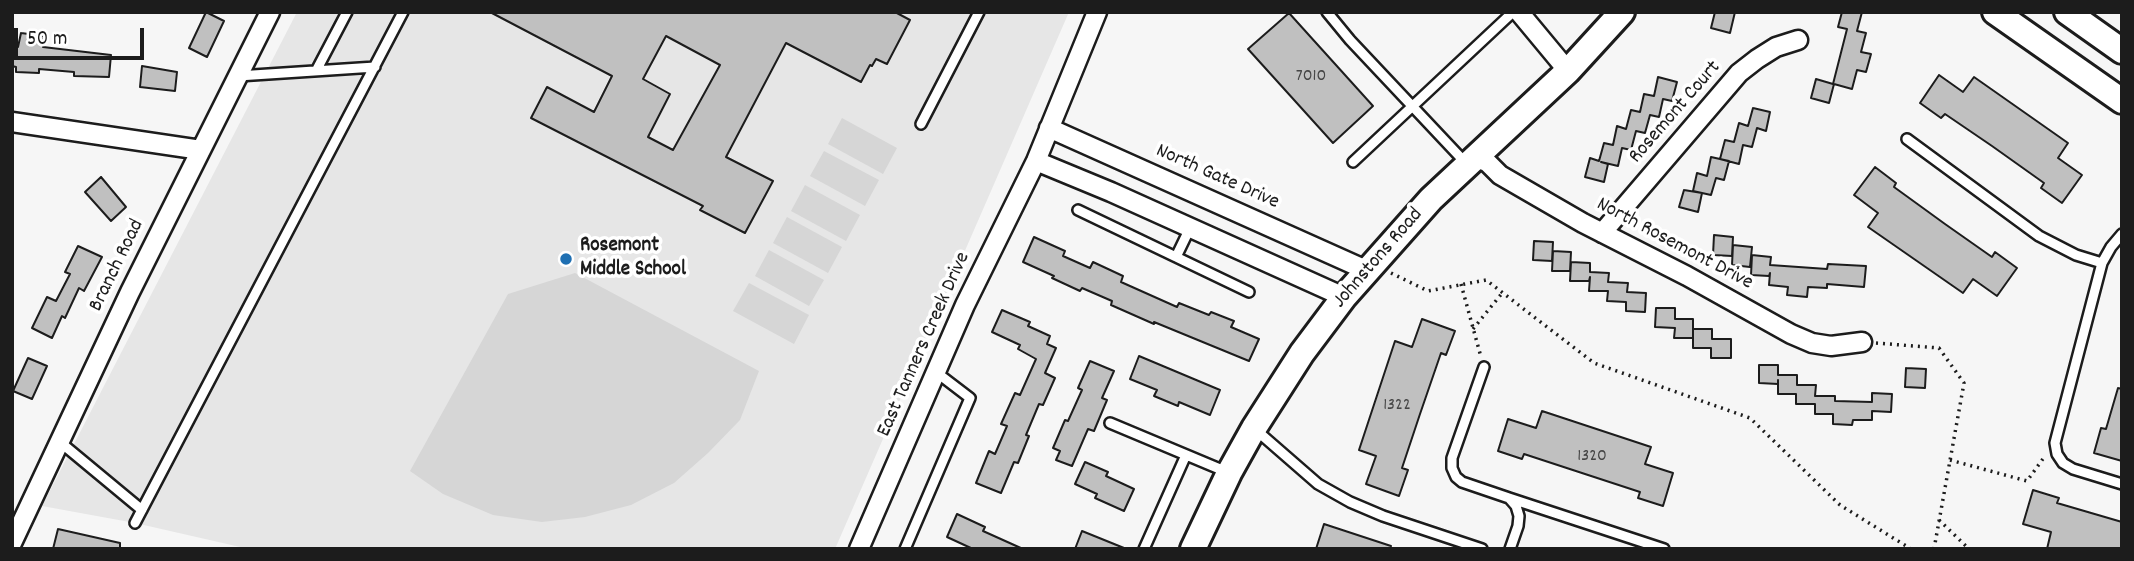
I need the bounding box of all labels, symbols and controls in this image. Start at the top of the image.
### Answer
scale bar [18,14,147,58]
text: 50 m [27,25,67,55]
street label: Rosemont Court [1625,56,1727,170]
house number: 7010 [1296,67,1326,89]
street label: North Gate Drive [1151,140,1283,216]
street label: North Rosemont Drive [1591,193,1757,297]
street label: Johnstons Road [1329,204,1429,314]
street label: Branch Road [85,216,151,316]
place label: Rosemont Middle School [580,234,686,284]
street label: East Tanners Creek Drive [873,249,977,441]
marker: Rosemont Middle School [558,251,574,267]
house number: 1322 [1383,396,1411,418]
house number: 1320 [1577,447,1607,469]

